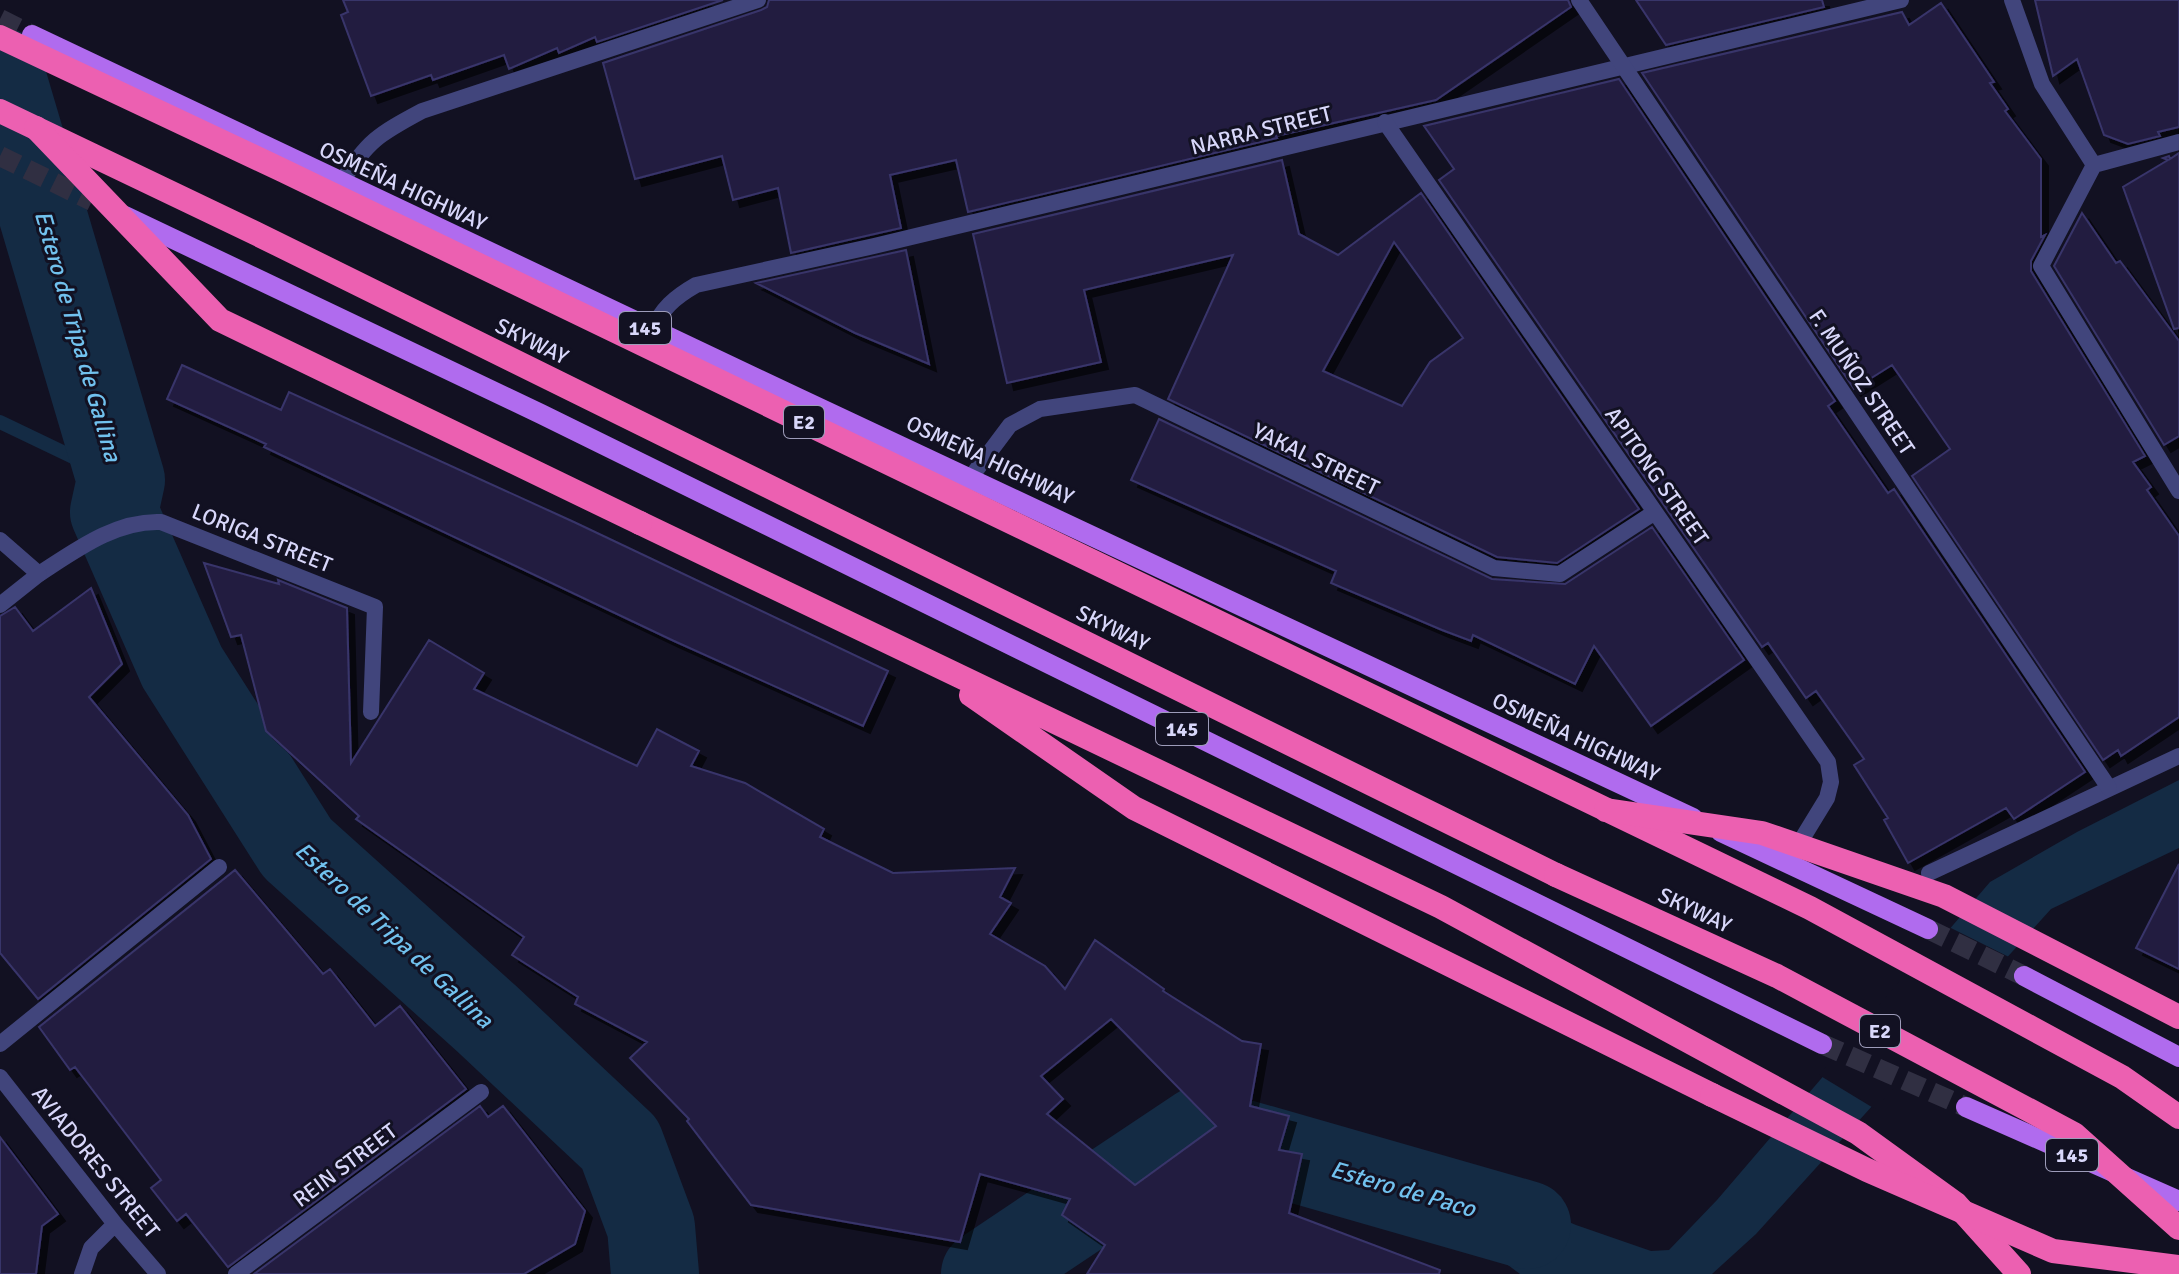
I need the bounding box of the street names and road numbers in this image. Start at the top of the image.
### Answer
street label: NARRA STREET [1188,99,1335,161]
street label: OSMEÑA HIGHWAY [315,135,491,237]
street label: F. MUÑOZ STREET [1803,304,1921,460]
street label: SKYWAY [491,312,573,370]
road number: 145 [619,312,671,344]
street label: APITONG STREET [1599,402,1715,550]
road number: E2 [784,406,824,438]
street label: OSMEÑA HIGHWAY [902,409,1078,511]
street label: YAKAL STREET [1248,417,1384,501]
street label: LORIGA STREET [188,498,336,578]
street label: SKYWAY [1072,599,1154,657]
street label: OSMEÑA HIGHWAY [1488,686,1664,788]
road number: 145 [1156,713,1208,745]
street label: SKYWAY [1654,881,1736,939]
road number: E2 [1860,1015,1900,1047]
street label: AVIADORES STREET [26,1081,166,1244]
street label: REIN STREET [288,1117,403,1213]
road number: 145 [2046,1139,2098,1171]

